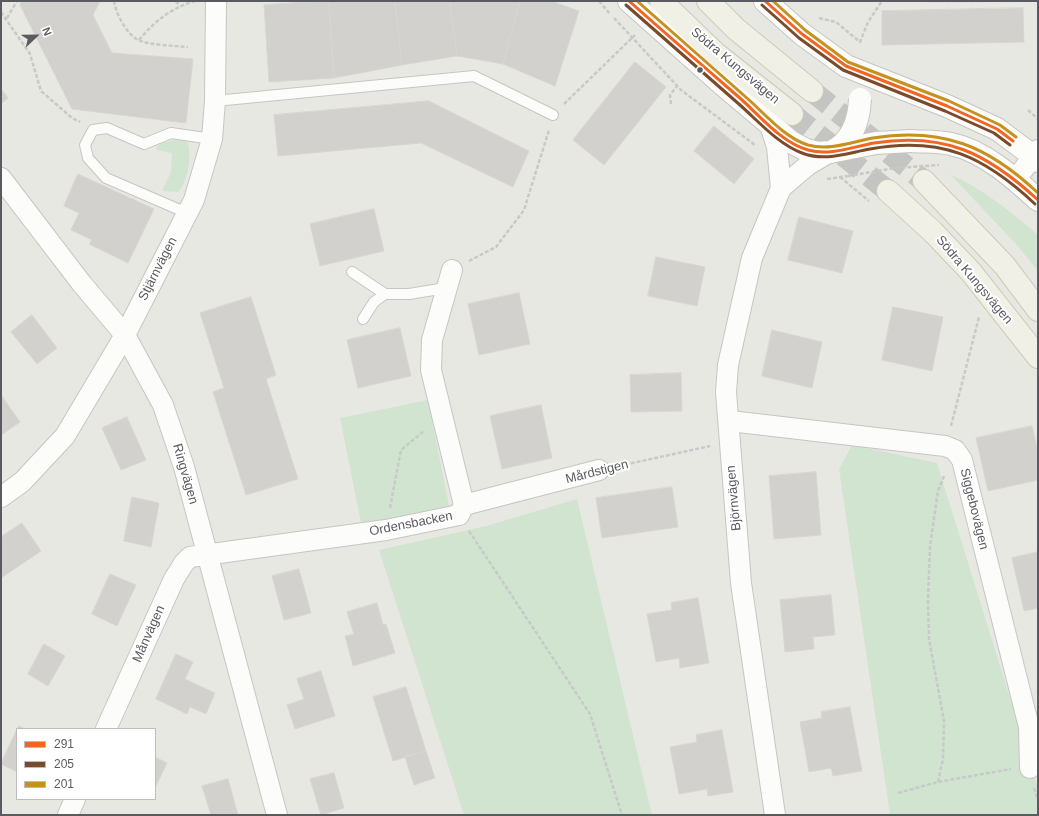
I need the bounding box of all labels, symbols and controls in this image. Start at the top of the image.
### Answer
north arrow [16,16,56,56]
street label: Södra Kungsvägen [688,24,782,108]
text: N [40,26,54,37]
unlabelled marker [695,65,705,75]
street label: Södra Kungsvägen [932,233,1016,327]
street label: Stjärnvägen [135,235,181,303]
street label: Ringvägen [169,442,201,506]
street label: Mårdstigen [564,457,630,487]
street label: Björnvägen [723,465,745,531]
street label: Siggebovägen [956,467,992,551]
street label: Ordensbacken [368,508,454,540]
street label: Månvägen [130,603,168,665]
legend [16,728,156,800]
text: 291 [54,737,74,751]
text: 205 [54,757,74,771]
text: 201 [54,777,74,791]

